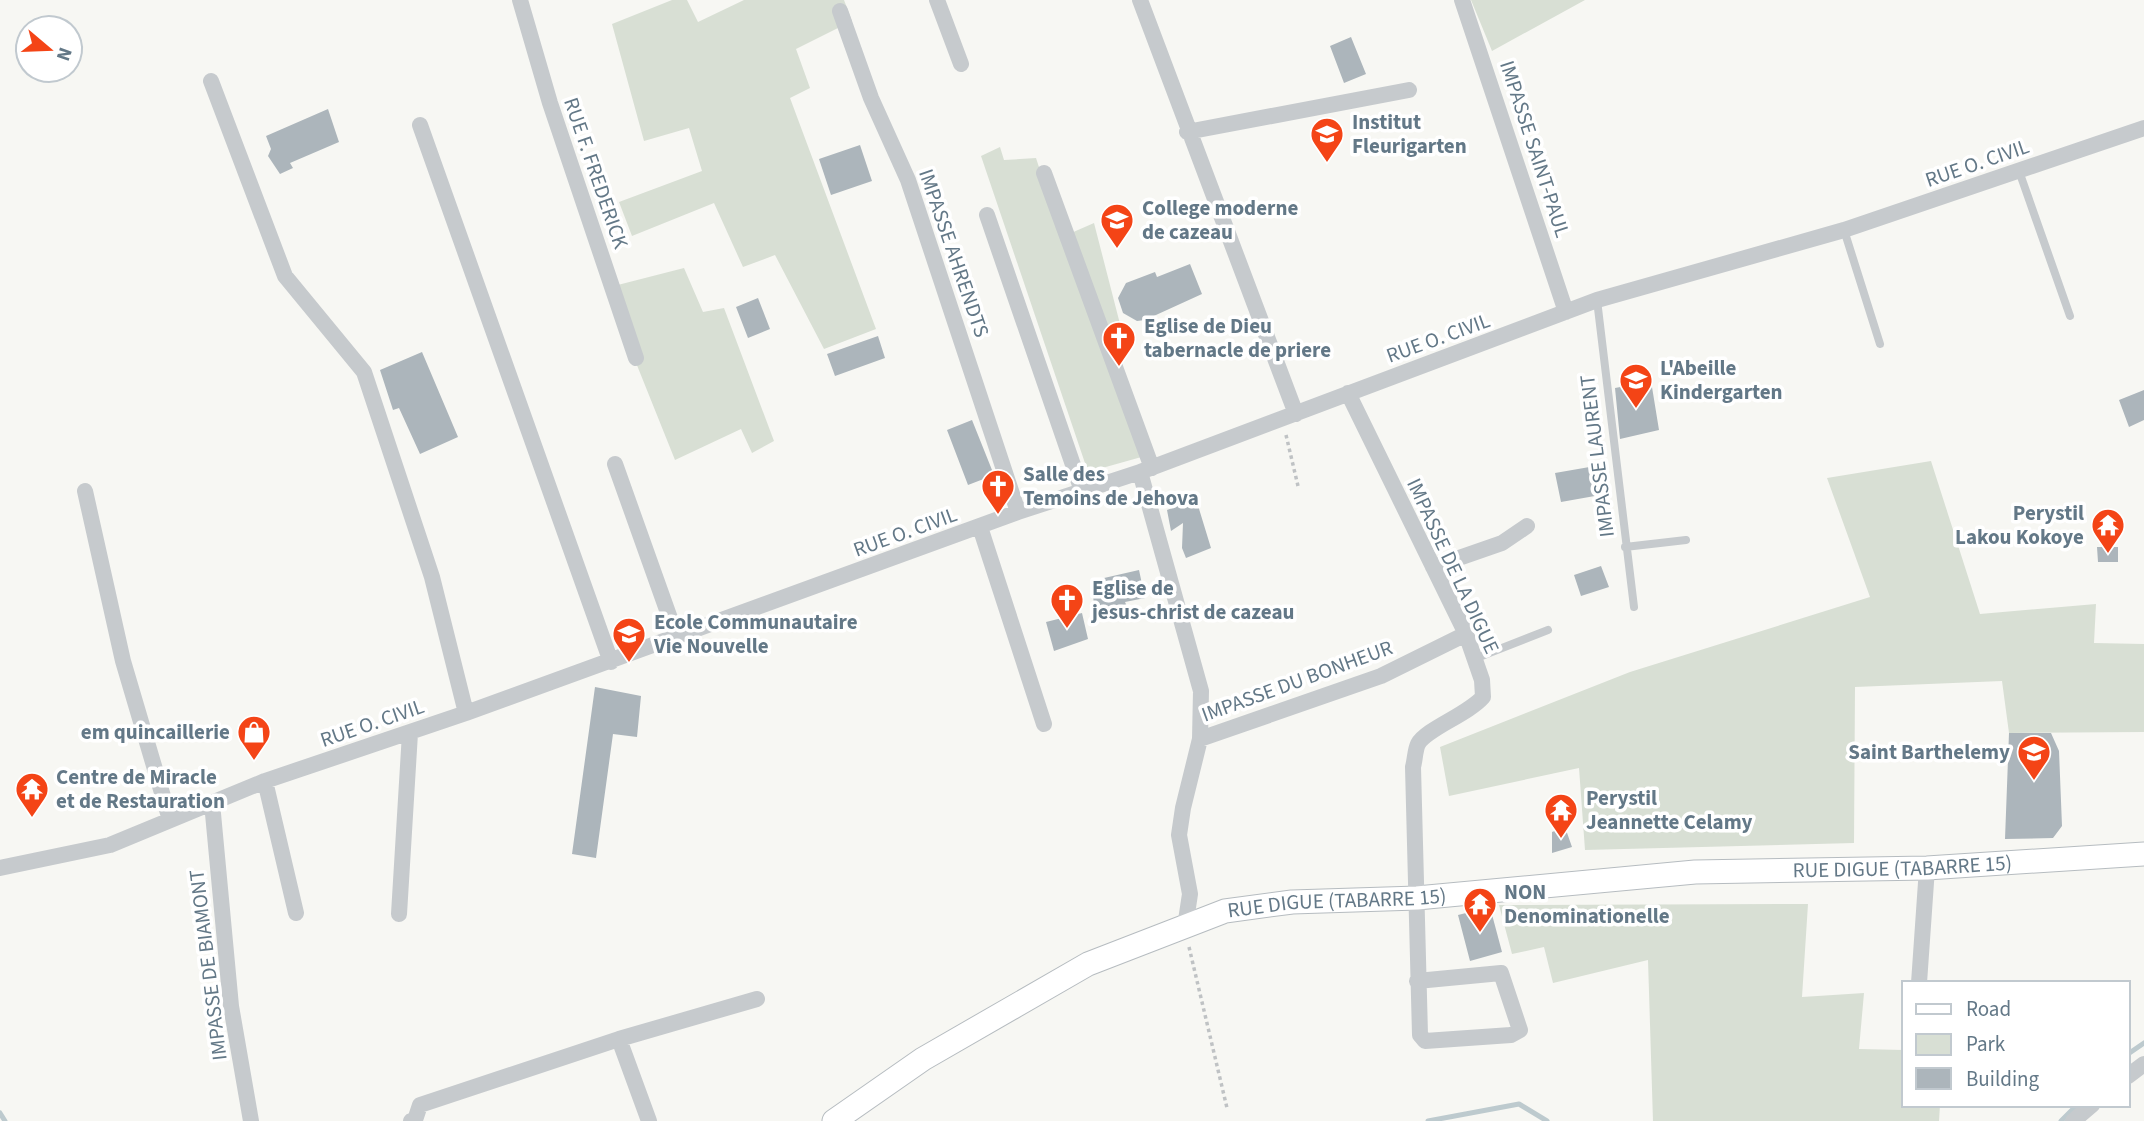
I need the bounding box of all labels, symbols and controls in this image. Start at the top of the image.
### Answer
north arrow [14,14,84,84]
text: N [49,44,78,64]
street label: IMPASSE SAINT-PAUL [1492,57,1578,241]
street label: RUE F. FREDERICK [556,93,636,253]
place label: Institut Fleurigarten [1352,107,1467,161]
school or university icon: Institut Fleurigarten [1308,115,1346,164]
street label: RUE O. CIVIL [1921,131,2033,195]
street label: IMPASSE AHRENDTS [911,165,997,341]
place label: College moderne de cazeau [1142,193,1298,247]
school or university icon: College moderne de cazeau [1098,201,1136,250]
street label: RUE O. CIVIL [1382,305,1494,371]
place label: Eglise de Dieu tabernacle de priere [1144,311,1331,365]
church icon: Eglise de Dieu tabernacle de priere [1100,319,1138,368]
place label: L'Abeille Kindergarten [1660,353,1783,407]
school or university icon: L'Abeille Kindergarten [1617,361,1655,410]
street label: IMPASSE LAURENT [1572,373,1622,539]
place label: Salle des Temoins de Jehova [1023,459,1199,513]
church icon: Salle des Temoins de Jehova [979,467,1017,516]
street label: IMPASSE DE LA DIGUE [1399,473,1507,659]
place label: Perystil Lakou Kokoye [1955,498,2084,552]
street label: RUE O. CIVIL [849,499,961,565]
temple icon: Perystil Lakou Kokoye [2089,506,2127,555]
place label: Eglise de jesus-christ de cazeau [1090,573,1294,627]
church icon: Eglise de jesus-christ de cazeau [1048,581,1086,630]
place label: Ecole Communautaire Vie Nouvelle [653,607,858,661]
school or university icon: Ecole Communautaire Vie Nouvelle [610,615,648,664]
street label: IMPASSE DU BONHEUR [1197,632,1397,730]
street label: RUE O. CIVIL [316,691,428,755]
shop icon: em quincaillerie [235,713,273,762]
place label: em quincaillerie [81,717,230,747]
school or university icon: Saint Barthelemy [2015,733,2053,782]
place label: Saint Barthelemy [1848,737,2010,767]
place label: Centre de Miracle et de Restauration [56,762,225,816]
temple icon: Centre de Miracle et de Restauration [13,770,51,819]
place label: Perystil Jeannette Celamy [1586,783,1753,837]
temple icon: Perystil Jeannette Celamy [1542,791,1580,840]
street label: RUE DIGUE (TABARRE 15) [1792,848,2013,885]
street label: IMPASSE DE BIAMONT [181,868,235,1062]
place label: NON Denominationelle [1504,877,1670,931]
street label: RUE DIGUE (TABARRE 15) [1226,880,1448,926]
temple icon: NON Denominationelle [1461,885,1499,934]
legend [1902,981,2130,1107]
text: Road [1966,994,2011,1024]
text: Park [1966,1029,2006,1059]
text: Building [1966,1064,2040,1094]

